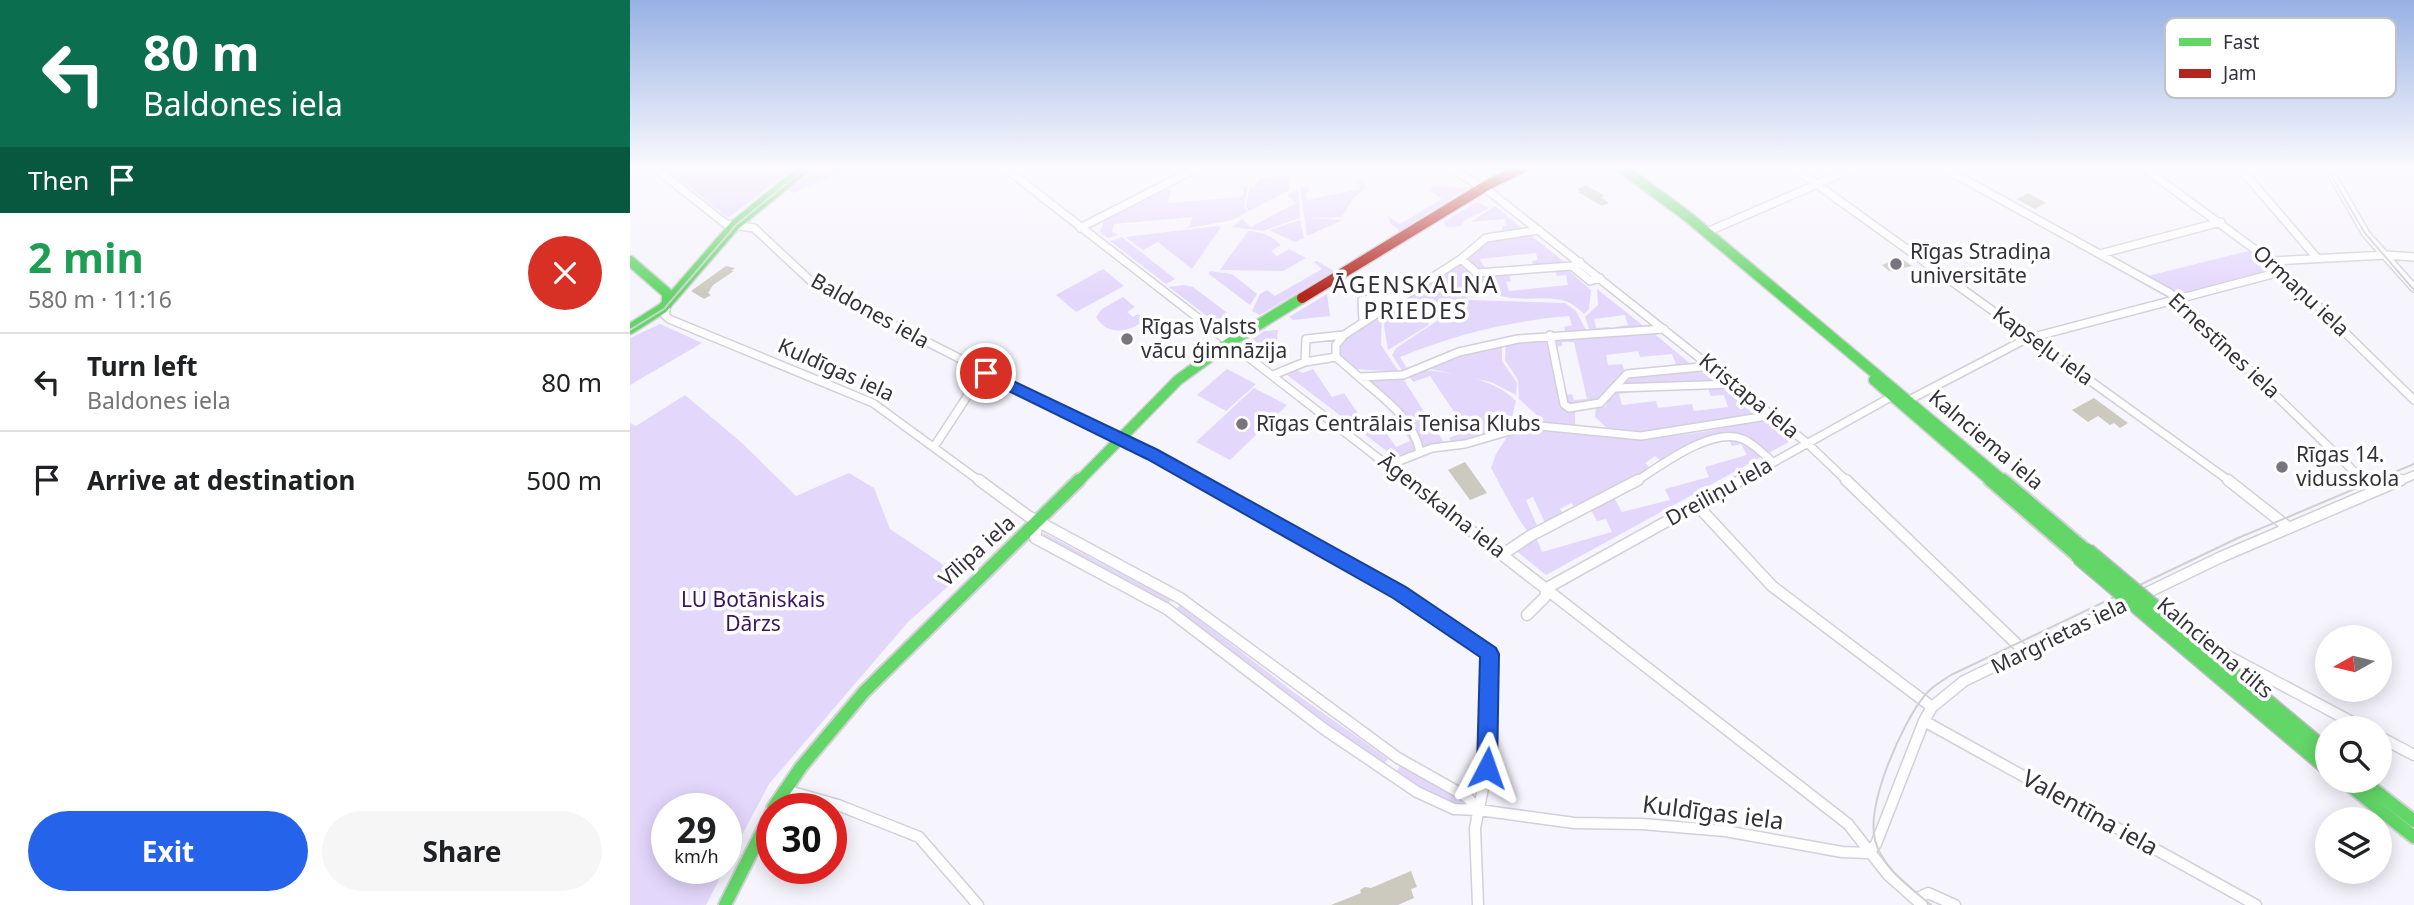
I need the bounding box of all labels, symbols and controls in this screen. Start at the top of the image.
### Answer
legend [2165,18,2396,98]
text: 80 m [143,19,260,85]
icon: left [28,28,119,119]
text: Fast [2223,29,2260,55]
text: Jam [2221,60,2257,86]
text: Baldones iela [143,82,343,125]
icon: arrive [103,161,141,199]
text: Then [28,162,89,198]
text: 2 min [28,228,144,285]
button: close [528,236,602,310]
place label: Rīgas Stradiņa universitāte [1910,237,2051,289]
street label: Ormaņu iela [2247,238,2356,342]
marker: Rīgas Stradiņa universitāte [1888,256,1904,272]
street label: Baldones iela [806,266,935,354]
district label: ĀGENSKALNA PRIEDES [1332,268,1500,326]
text: 580 m · 11:16 [28,283,172,315]
street label: Ernestīnes iela [2163,286,2287,404]
street label: Kapseļu iela [1988,299,2100,391]
place label: Rīgas Valsts vācu ģimnāzija [1141,312,1287,364]
street label: Kuldīgas iela [774,331,899,407]
marker: Rīgas Valsts vācu ģimnāzija [1119,331,1135,347]
pin [956,343,1016,403]
street label: Kristapa iela [1694,346,1806,444]
text: Turn left [87,348,198,384]
icon: arrive [967,354,1005,392]
icon: left [28,363,66,401]
text: 80 m [541,364,602,400]
street label: Kalnciema iela [1923,383,2050,496]
text: Baldones iela [87,384,231,416]
place label: Rīgas Centrālais Tenisa Klubs [1256,409,1541,437]
marker: Rīgas Centrālais Tenisa Klubs [1234,416,1250,432]
place label: Rīgas 14. vidusskola [2296,440,2399,492]
street label: Āgenskalna iela [1373,447,1512,564]
street label: Dreiliņu iela [1660,450,1777,532]
marker: Rīgas 14. vidusskola [2274,459,2290,475]
icon: arrive [28,461,66,499]
text: Arrive at destination [87,462,356,498]
text: 500 m [526,462,602,498]
street label: Vīlipa iela [932,509,1020,592]
park label: LU Botāniskais Dārzs [681,585,825,637]
street label: Margrietas iela [1986,590,2131,680]
street label: Kalnciema tilts [2152,590,2280,704]
north arrow [2315,625,2392,702]
map controls [2315,625,2392,884]
button: search [2315,716,2392,793]
position arrow [1450,731,1524,805]
street label: Valentīna iela [2017,761,2165,863]
street label: Kuldīgas iela [1641,786,1786,837]
speed limit sign: 30 [756,793,847,884]
text: 29 [676,806,717,853]
button: layers [2315,807,2392,884]
button: Exit [28,811,308,891]
button: Share [322,811,602,891]
text: km/h [674,844,719,868]

